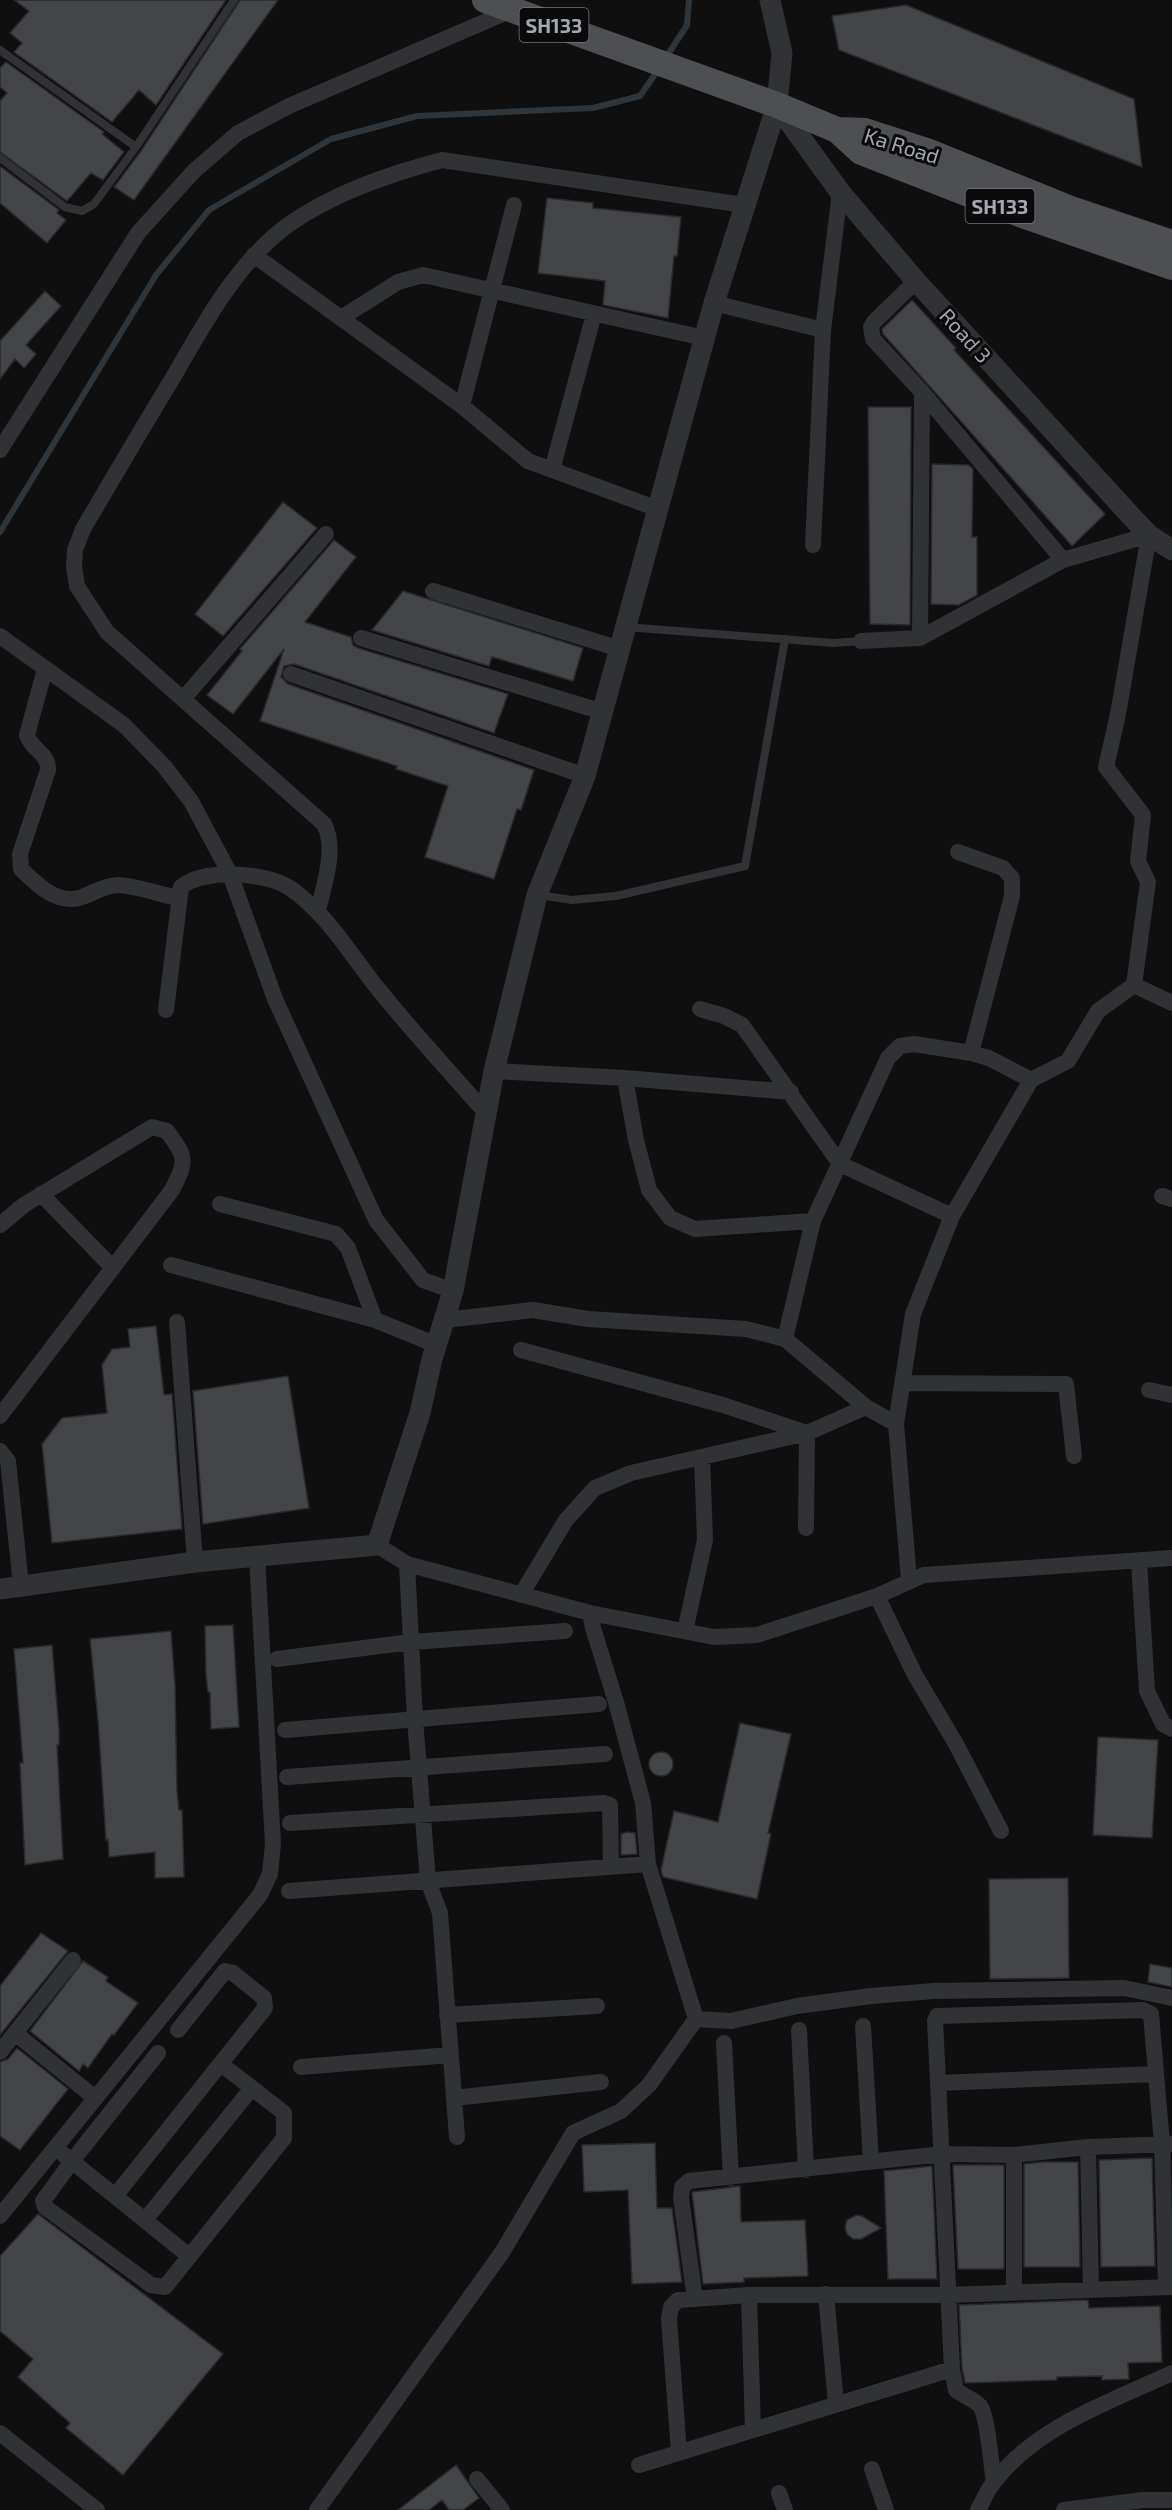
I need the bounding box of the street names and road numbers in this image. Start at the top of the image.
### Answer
road number: SH133 [520,8,588,42]
street label: Ka Road [862,122,942,168]
road number: SH133 [966,189,1034,223]
street label: Road 3 [935,303,997,367]

